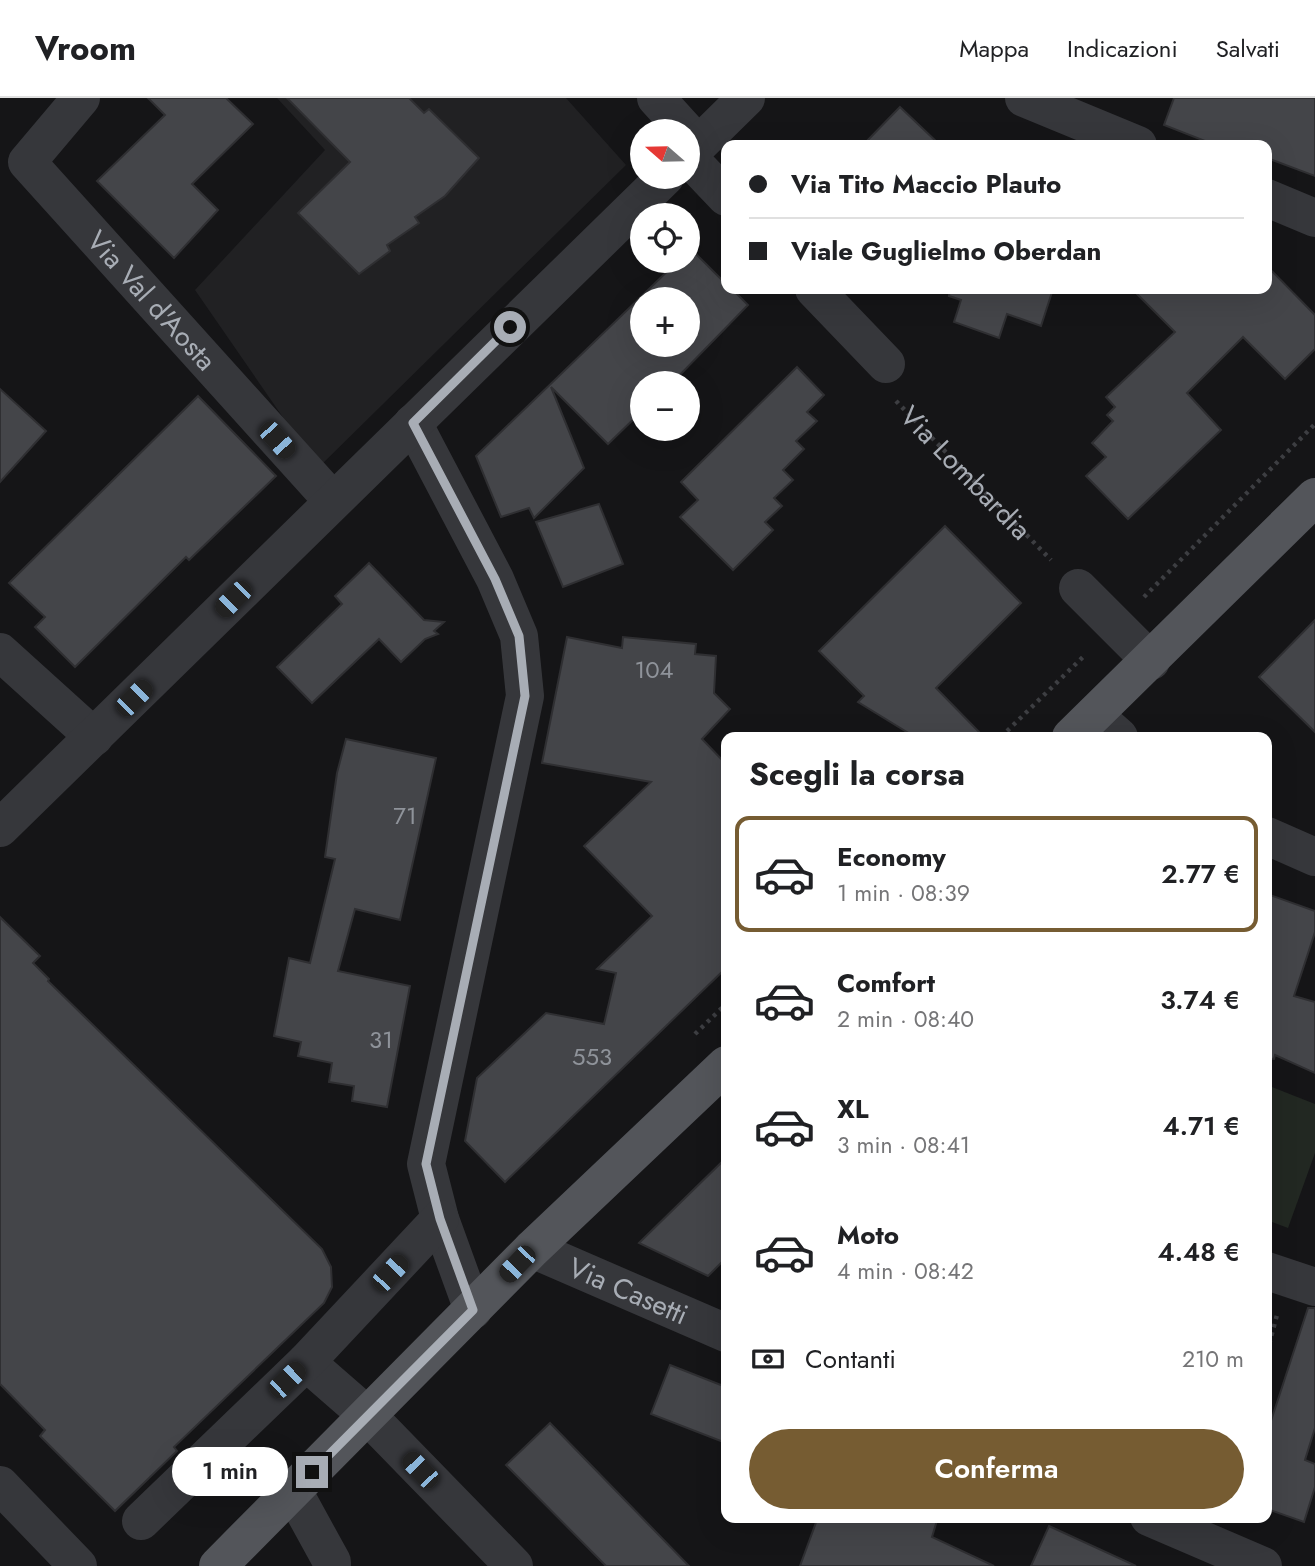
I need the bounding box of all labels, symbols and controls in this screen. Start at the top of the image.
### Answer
text: Vroom [35,25,136,72]
text: Mappa [959,31,1029,66]
text: Indicazioni [1067,31,1178,66]
text: Salvati [1216,31,1280,66]
north arrow [630,119,700,189]
map controls [630,119,700,441]
text: Via Tito Maccio Plauto [791,165,1061,203]
button: locate [630,203,700,273]
street label: Via Val d'Aosta [77,221,226,380]
text: Viale Guglielmo Oberdan [791,232,1102,270]
button: + [630,287,700,357]
route start [494,311,526,343]
button: − [630,371,700,441]
street label: Via Lombardia [891,396,1041,549]
car [256,417,299,463]
car [211,577,256,621]
house number: 104 [634,652,674,687]
car [112,676,157,720]
text: Scegli la corsa [749,751,965,797]
house number: 71 [393,798,417,833]
text: Economy [837,838,946,876]
icon: car [753,843,816,906]
text: 2.77 € [1161,855,1240,893]
text: 1 min · 08:39 [837,876,970,910]
text: Comfort [837,964,935,1002]
icon: car [753,969,816,1032]
text: 3.74 € [1160,981,1240,1019]
text: 2 min · 08:40 [837,1002,974,1036]
house number: 31 [369,1022,393,1057]
house number: 553 [572,1039,612,1074]
text: XL [837,1090,869,1128]
icon: car [753,1095,816,1158]
text: 4.71 € [1163,1107,1240,1145]
text: 3 min · 08:41 [837,1128,970,1162]
text: Moto [837,1216,899,1254]
icon: car [753,1221,816,1284]
text: 4.48 € [1158,1233,1240,1271]
car [495,1242,540,1286]
street label: Via Casetti [562,1247,695,1335]
car [368,1250,413,1296]
text: 4 min · 08:42 [837,1254,974,1288]
icon: cash [749,1340,787,1378]
text: Contanti [805,1340,896,1378]
text: 210 m [1182,1342,1244,1376]
car [265,1358,310,1402]
button: Conferma [749,1429,1244,1509]
callout: 1 min [172,1448,288,1496]
car [398,1448,443,1492]
text: 1 min [202,1454,258,1488]
route end [296,1456,328,1488]

